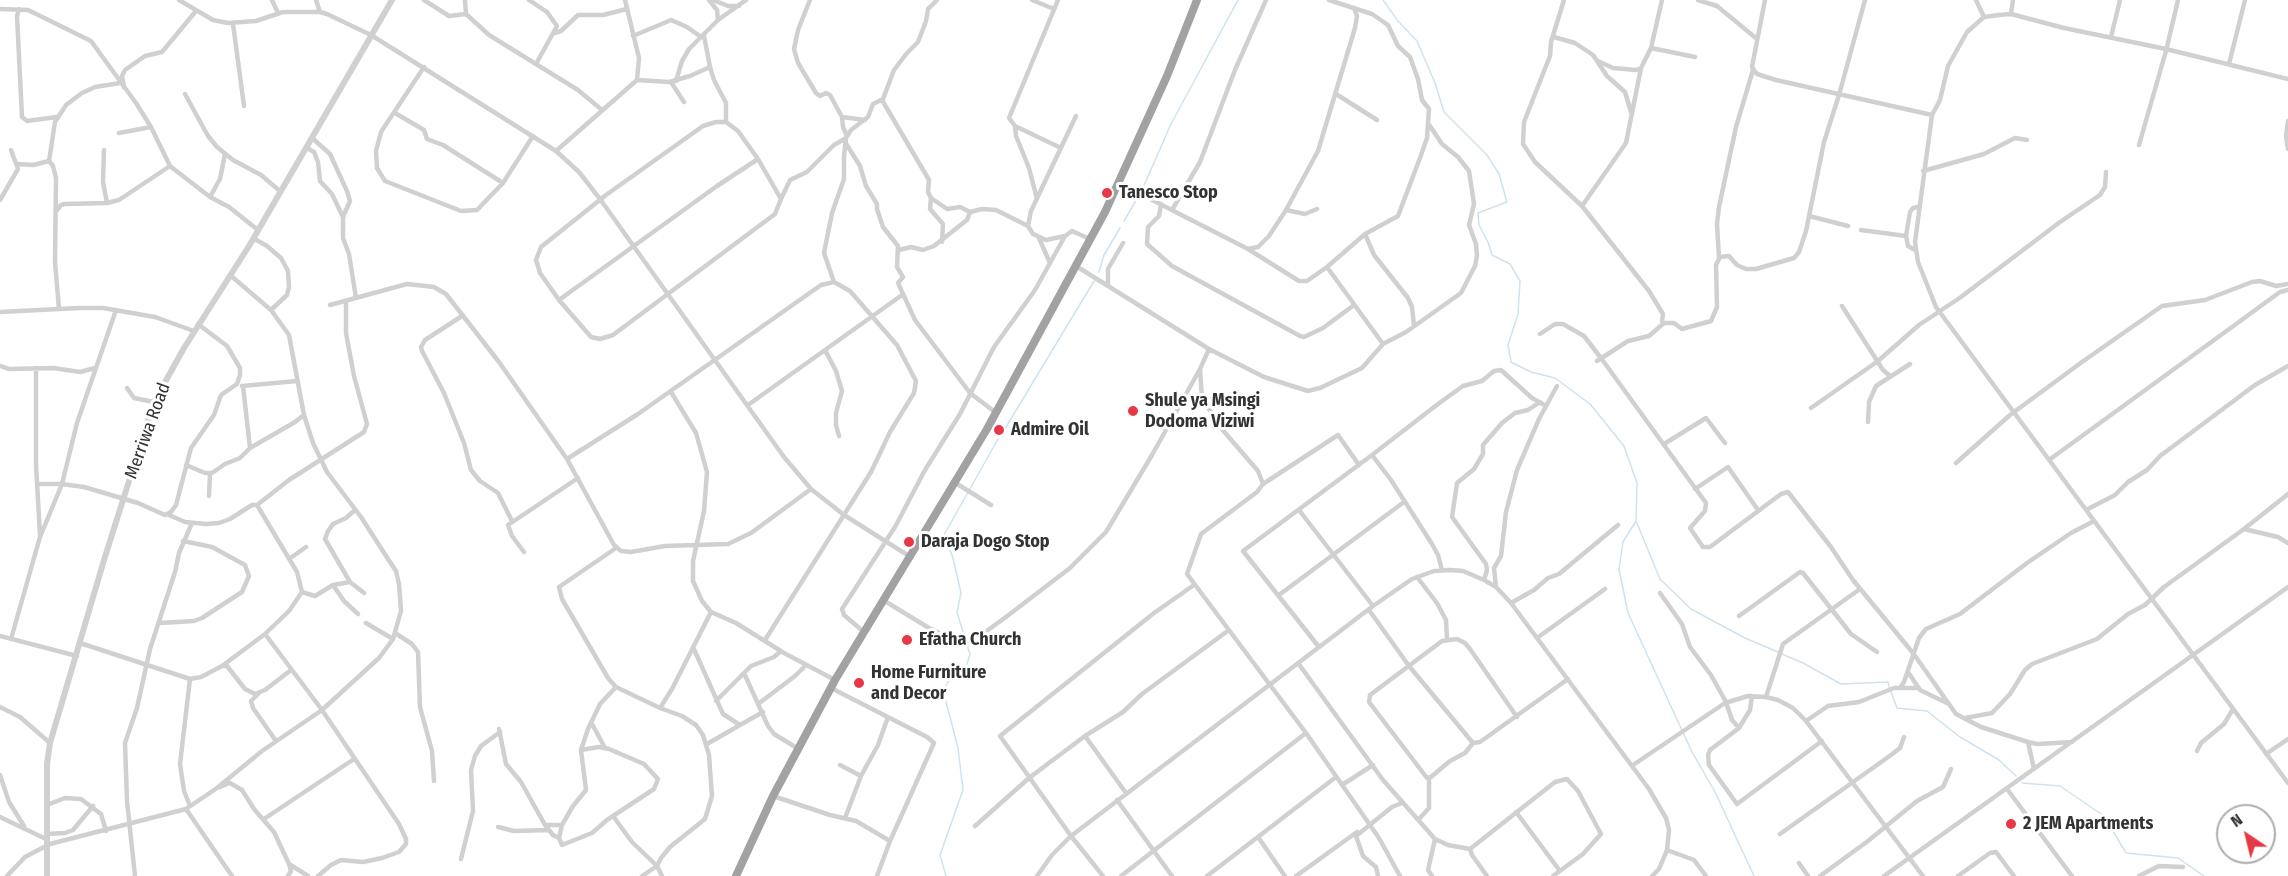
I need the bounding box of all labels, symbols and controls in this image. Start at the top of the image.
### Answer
place label: Tanesco Stop [1119,182,1218,204]
marker: Tanesco Stop [1100,186,1114,200]
street label: Merriwa Road [121,380,175,482]
place label: Shule ya Msingi Dodoma Viziwi [1145,390,1260,432]
marker: Shule ya Msingi Dodoma Viziwi [1126,404,1140,418]
place label: Admire Oil [1011,419,1089,441]
marker: Admire Oil [992,423,1006,437]
place label: Daraja Dogo Stop [921,531,1050,553]
marker: Daraja Dogo Stop [902,535,916,549]
place label: Efatha Church [919,629,1021,651]
marker: Efatha Church [900,633,914,647]
place label: Home Furniture and Decor [871,662,986,704]
marker: Home Furniture and Decor [852,676,866,690]
north arrow [2216,804,2276,864]
text: N [2227,810,2246,831]
place label: 2 JEM Apartments [2023,813,2153,835]
marker: 2 JEM Apartments [2004,817,2018,831]

